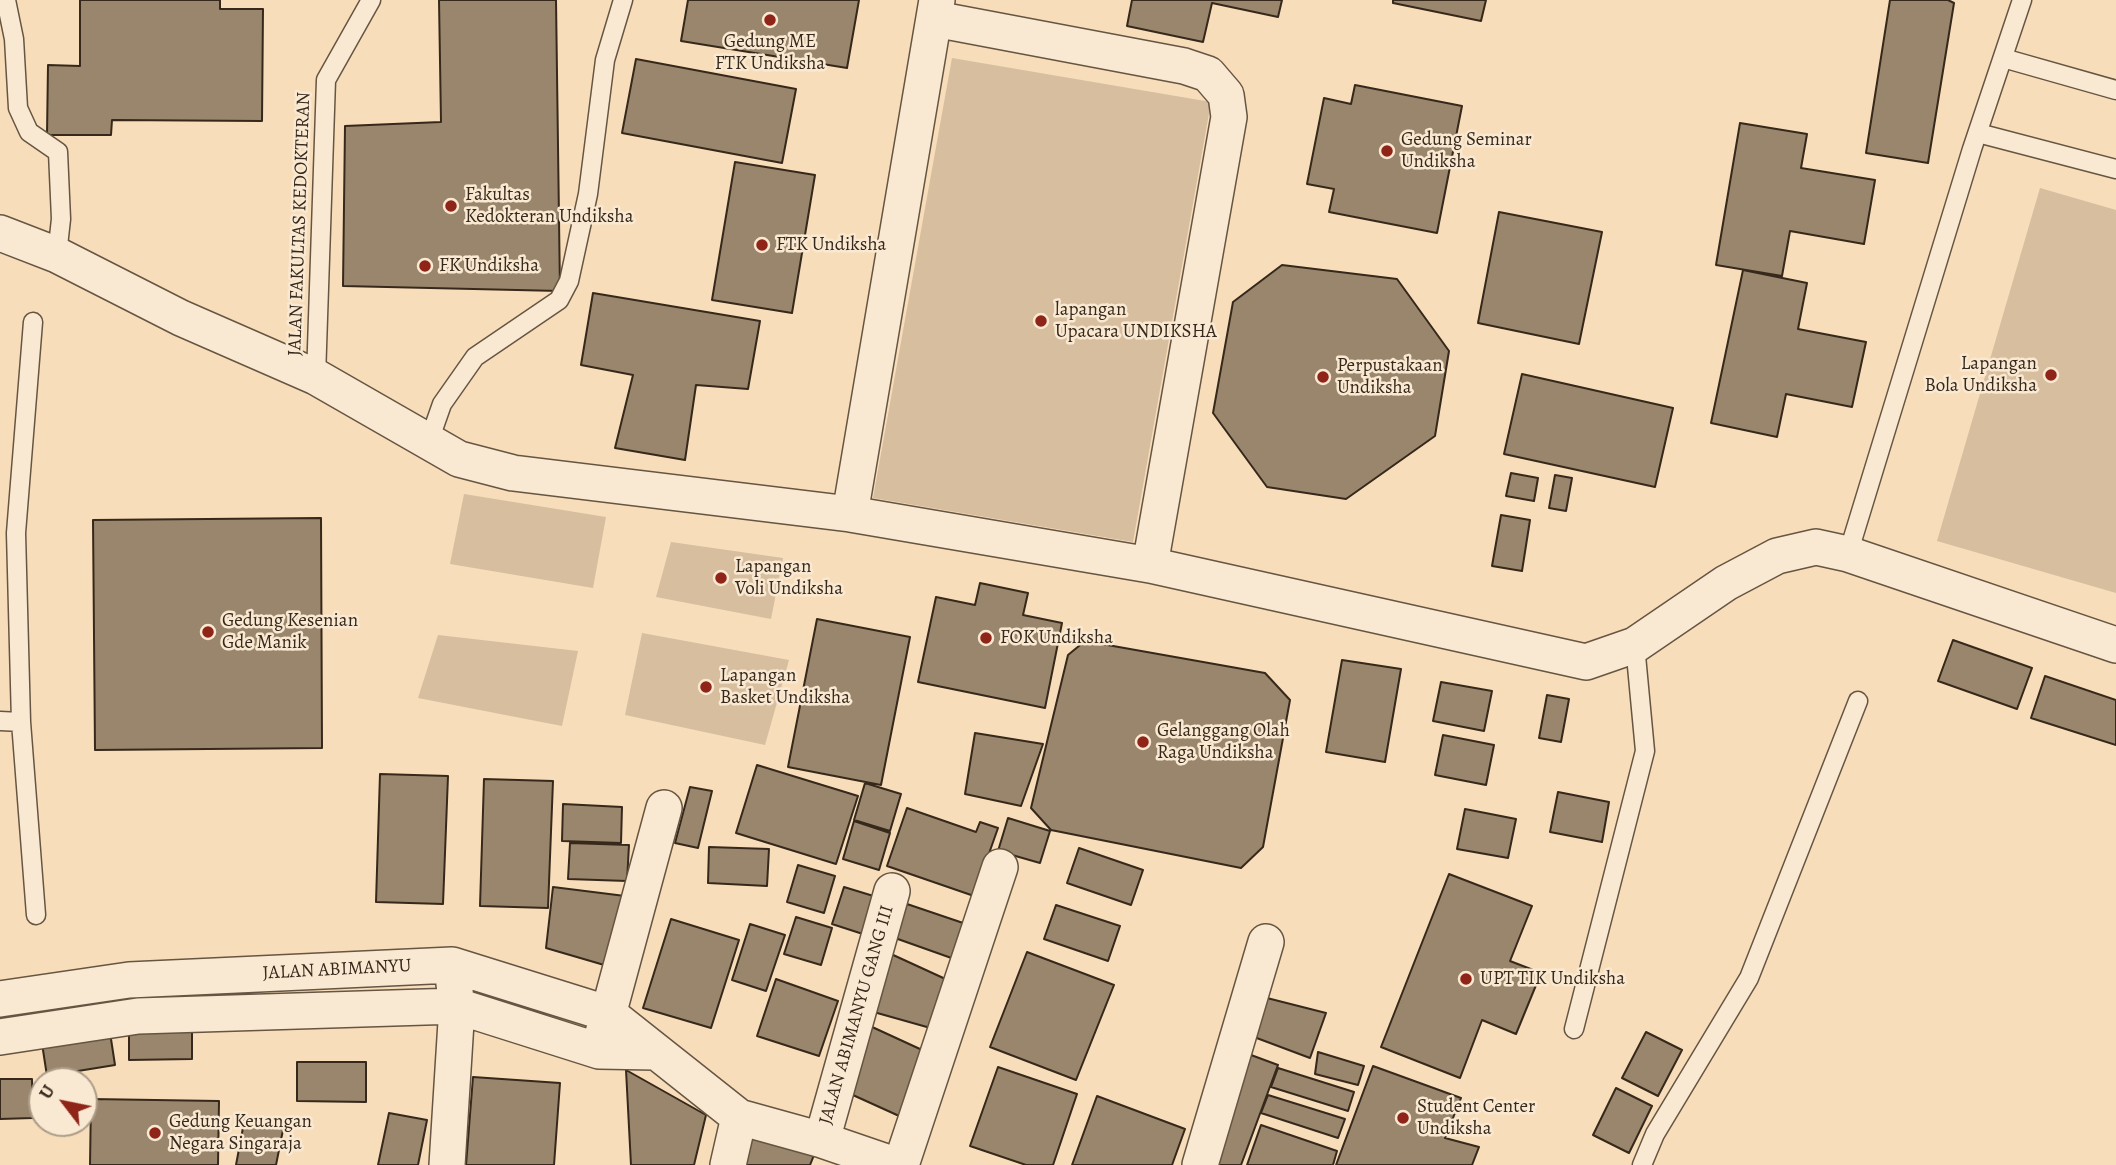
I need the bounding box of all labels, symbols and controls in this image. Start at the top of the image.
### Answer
marker: Gedung ME FTK Undiksha [762,12,778,28]
place label: Gedung ME FTK Undiksha [715,31,825,75]
street label: JALAN FAKULTAS KEDOKTERAN [284,91,316,357]
place label: Gedung Seminar Undiksha [1401,129,1532,173]
marker: Gedung Seminar Undiksha [1379,143,1395,159]
place label: Fakultas Kedokteran Undiksha [465,184,633,228]
marker: Fakultas Kedokteran Undiksha [443,198,459,214]
place label: FTK Undiksha [776,234,886,256]
marker: FTK Undiksha [754,237,770,253]
place label: FK Undiksha [439,255,539,277]
marker: FK Undiksha [417,258,433,274]
place label: lapangan Upacara UNDIKSHA [1055,299,1217,343]
marker: lapangan Upacara UNDIKSHA [1033,313,1049,329]
place label: Lapangan Bola Undiksha [1925,353,2037,397]
place label: Perpustakaan Undiksha [1337,355,1443,399]
marker: Lapangan Bola Undiksha [2043,367,2059,383]
marker: Perpustakaan Undiksha [1315,369,1331,385]
place label: Lapangan Voli Undiksha [735,556,843,600]
marker: Lapangan Voli Undiksha [713,570,729,586]
place label: Gedung Kesenian Gde Manik [222,610,358,654]
marker: Gedung Kesenian Gde Manik [200,624,216,640]
place label: FOK Undiksha [1000,627,1113,649]
marker: FOK Undiksha [978,630,994,646]
place label: Lapangan Basket Undiksha [720,665,850,709]
marker: Lapangan Basket Undiksha [698,679,714,695]
place label: Gelanggang Olah Raga Undiksha [1157,720,1290,764]
marker: Gelanggang Olah Raga Undiksha [1135,734,1151,750]
street label: JALAN ABIMANYU GANG III [815,903,899,1127]
street label: JALAN ABIMANYU [262,955,412,985]
place label: UPT TIK Undiksha [1480,968,1625,990]
marker: UPT TIK Undiksha [1458,971,1474,987]
north arrow [28,1067,98,1137]
text: U [33,1080,61,1104]
place label: Student Center Undiksha [1417,1096,1535,1140]
marker: Student Center Undiksha [1395,1110,1411,1126]
place label: Gedung Keuangan Negara Singaraja [169,1111,312,1155]
marker: Gedung Keuangan Negara Singaraja [147,1125,163,1141]

